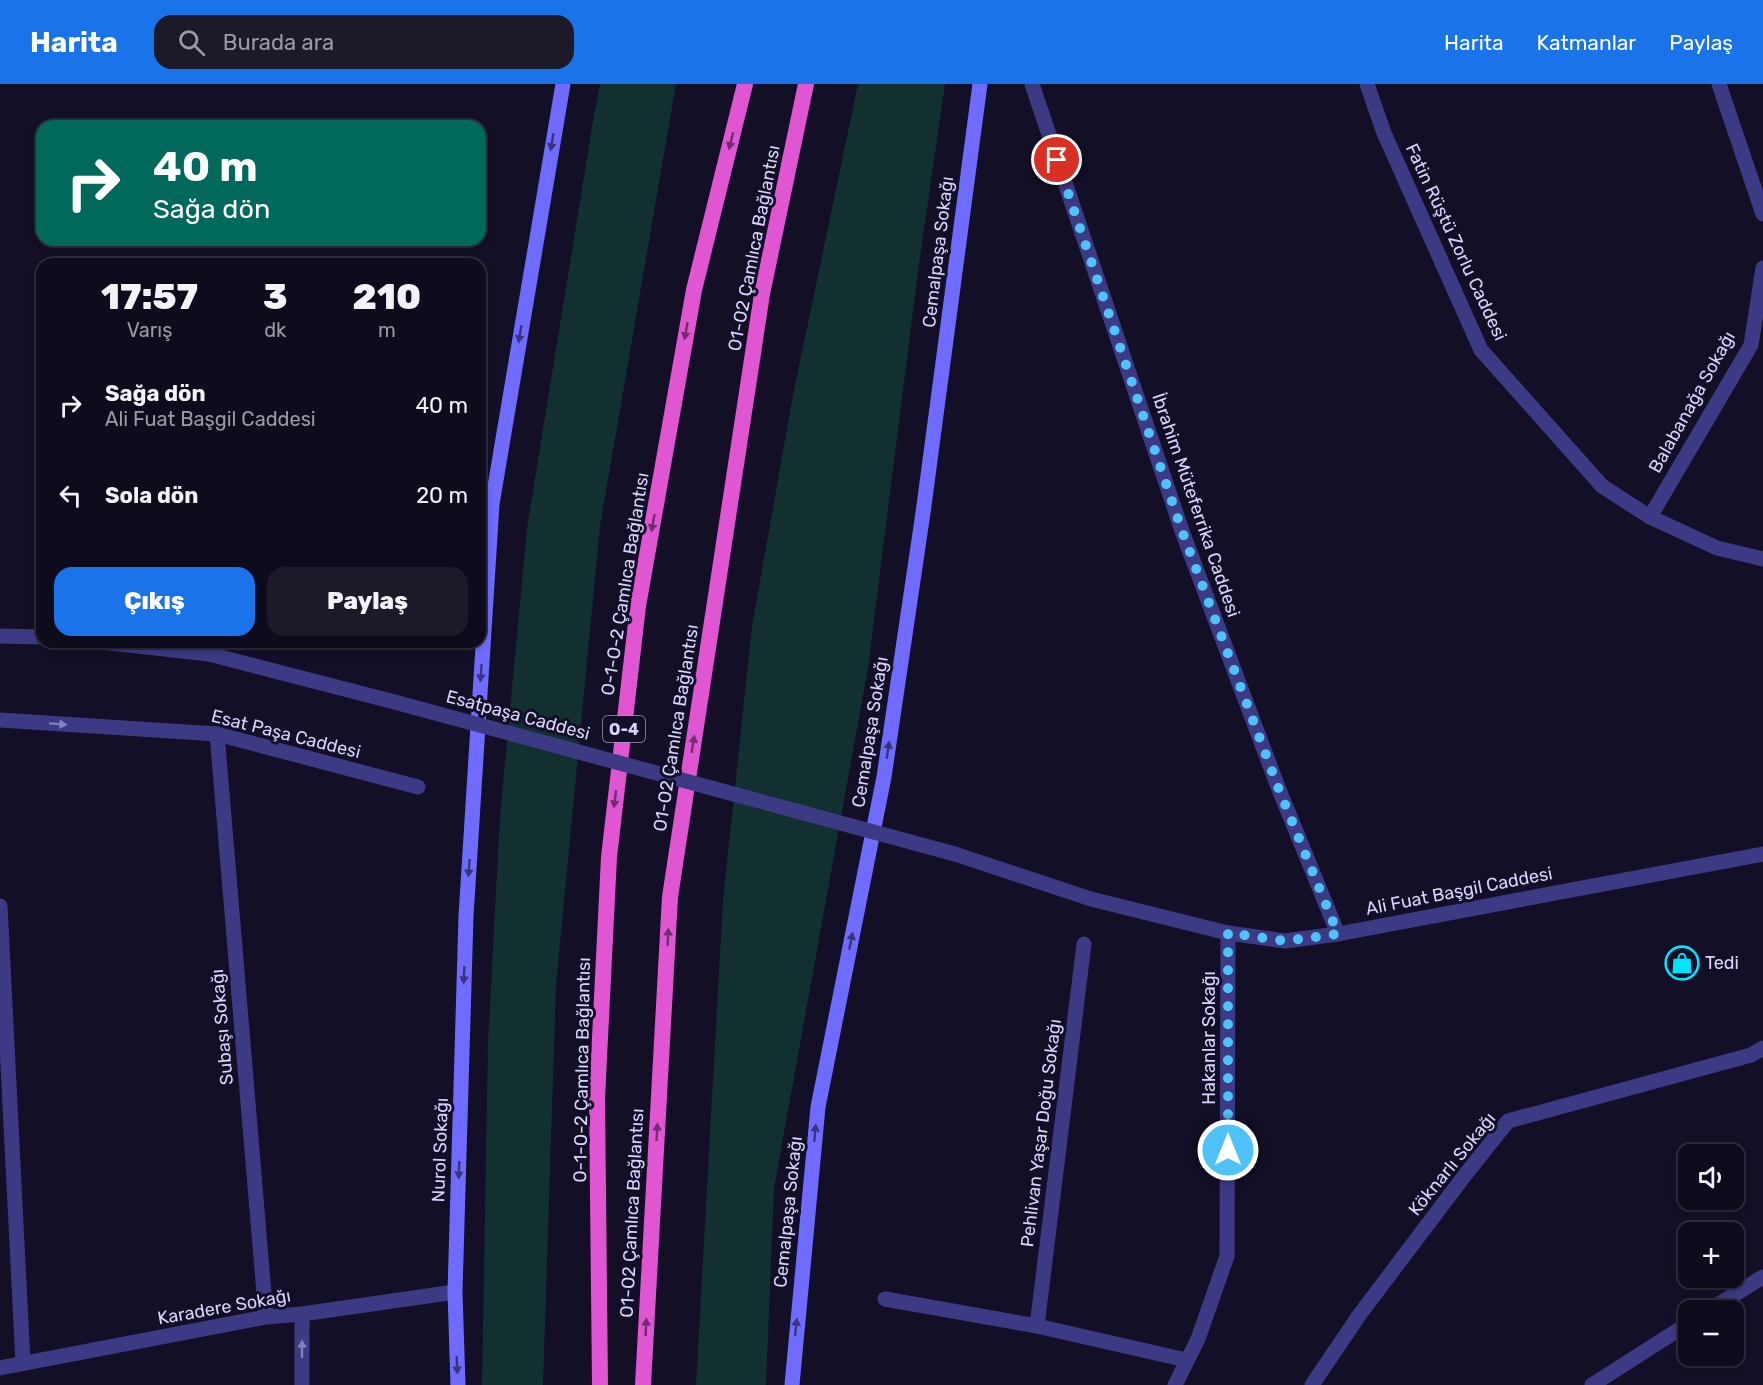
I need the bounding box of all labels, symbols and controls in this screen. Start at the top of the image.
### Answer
search box [154,15,574,69]
text: Harita [30,26,118,59]
icon: search [175,26,208,59]
text: Burada ara [223,29,334,56]
text: Harita [1444,30,1504,55]
text: Katmanlar [1537,30,1636,55]
text: Paylaş [1669,30,1733,55]
one-way arrow [548,132,557,151]
one-way arrow [725,132,735,150]
pin [1031,134,1082,185]
street label: Fatin Rüştü Zorlu Caddesi [1401,140,1511,344]
text: 40 m [153,142,258,192]
street label: O1-O2 Çamlıca Bağlantısı [723,143,785,353]
icon: arrive [1040,143,1073,176]
icon: right [54,144,132,222]
street label: Cemalpaşa Sokağı [918,175,958,329]
text: Sağa dön [153,193,270,225]
text: 17:57 [101,275,198,318]
text: 3 [263,275,288,318]
text: 210 [353,275,421,318]
text: Varış [127,318,172,342]
text: dk [264,318,286,342]
text: m [378,318,396,342]
one-way arrow [682,321,691,340]
one-way arrow [516,325,525,344]
street label: Balabanağa Sokağı [1644,327,1740,477]
text: Sağa dön [105,380,206,407]
icon: right [54,389,87,422]
street label: İbrahim Müteferrika Caddesi [1147,390,1245,620]
text: 40 m [415,392,468,419]
text: Ali Fuat Başgil Caddesi [105,407,316,431]
street label: O-1-O-2 Çamlıca Bağlantısı [596,471,654,697]
icon: left [54,479,87,512]
text: Sola dön [105,482,198,509]
text: 20 m [416,482,468,509]
one-way arrow [648,513,657,532]
button: Çıkış [54,567,255,636]
button: Paylaş [267,567,468,636]
street label: O1-O2 Çamlıca Bağlantısı [649,623,703,833]
street label: Cemalpaşa Sokağı [847,655,893,809]
one-way arrow [477,664,486,683]
street label: Esatpaşa Caddesi [444,685,592,745]
street label: Esat Paşa Caddesi [209,705,363,763]
road number: O-4 [603,716,645,742]
one-way arrow [49,719,68,728]
one-way arrow [689,734,698,753]
one-way arrow [884,740,893,759]
one-way arrow [611,790,620,809]
one-way arrow [464,858,474,877]
street label: Ali Fuat Başgil Caddesi [1364,862,1554,920]
one-way arrow [663,928,672,947]
one-way arrow [847,931,856,950]
shop icon: Tedi [1664,945,1700,981]
place label: Tedi [1705,952,1739,974]
street label: O-1-O-2 Çamlıca Bağlantısı [569,957,595,1183]
one-way arrow [460,965,469,984]
street label: Subaşı Sokağı [206,968,238,1086]
street label: Hakanlar Sokağı [1198,971,1220,1105]
street label: Pehlivan Yaşar Doğu Sokağı [1016,1018,1066,1248]
street label: Nurol Sokağı [427,1097,453,1203]
street label: O1-O2 Çamlıca Bağlantısı [616,1108,648,1318]
street label: Köknarlı Sokağı [1404,1108,1500,1220]
position arrow [1196,1118,1260,1182]
one-way arrow [652,1122,661,1141]
one-way arrow [810,1123,820,1142]
street label: Cemalpaşa Sokağı [769,1135,807,1289]
map controls [1678,1144,1744,1366]
button: sound [1678,1144,1744,1210]
one-way arrow [454,1160,463,1179]
button: + [1678,1222,1744,1288]
street label: Karadere Sokağı [156,1284,292,1330]
button: − [1678,1300,1744,1366]
one-way arrow [641,1317,650,1336]
one-way arrow [791,1317,801,1336]
one-way arrow [297,1340,307,1359]
one-way arrow [452,1355,462,1374]

